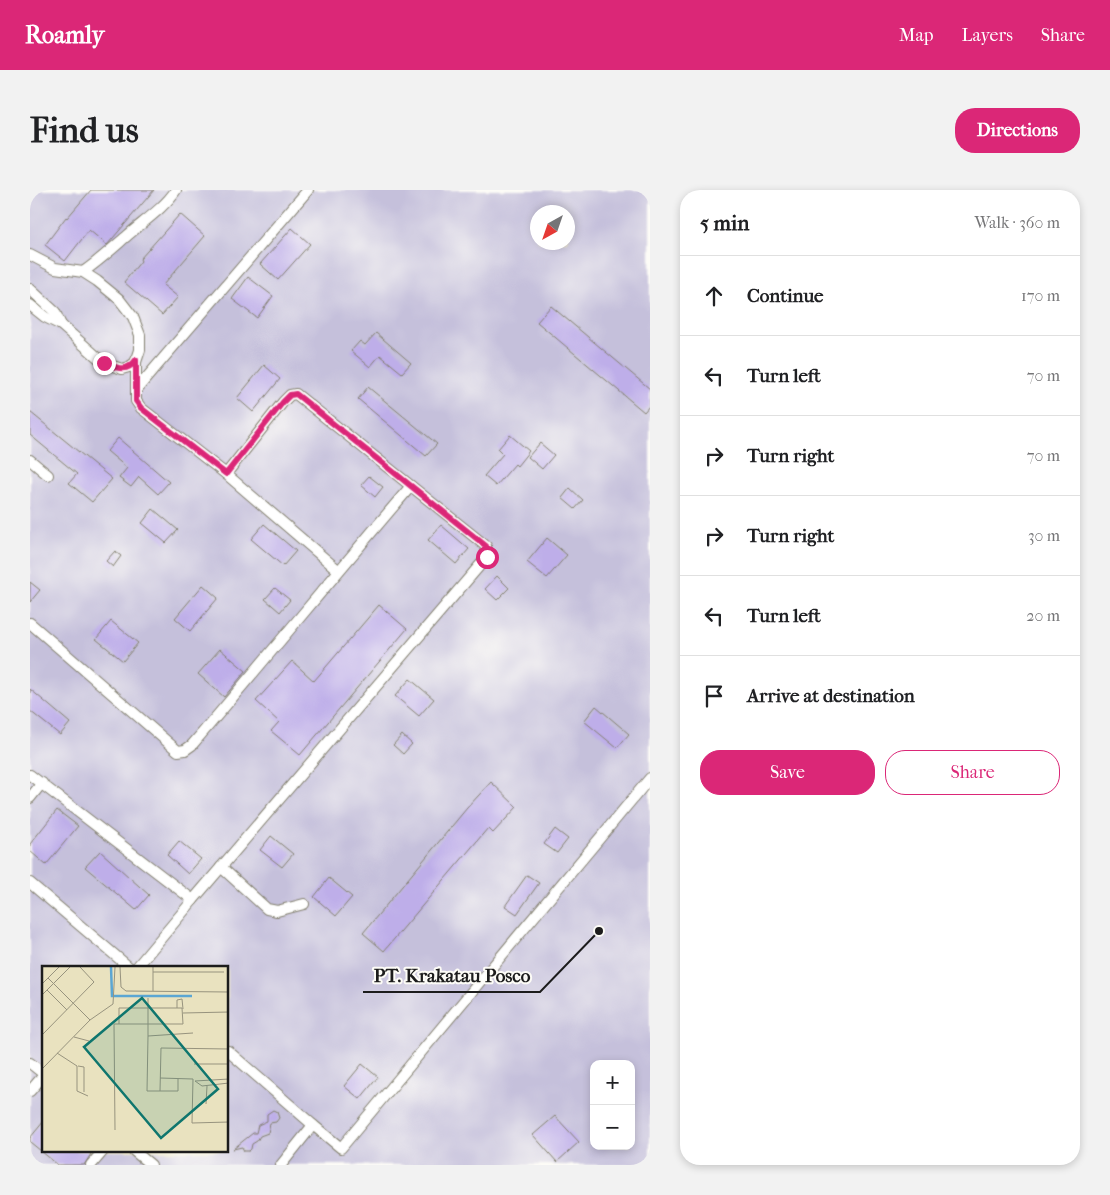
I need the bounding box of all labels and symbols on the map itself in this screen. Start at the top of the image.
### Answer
north arrow [530,205,575,250]
route end [93,352,116,375]
route start [476,546,499,569]
callout: PT. Krakatau Posco [363,958,540,992]
text: PT. Krakatau Posco [374,965,531,987]
inset map [42,966,229,1152]

